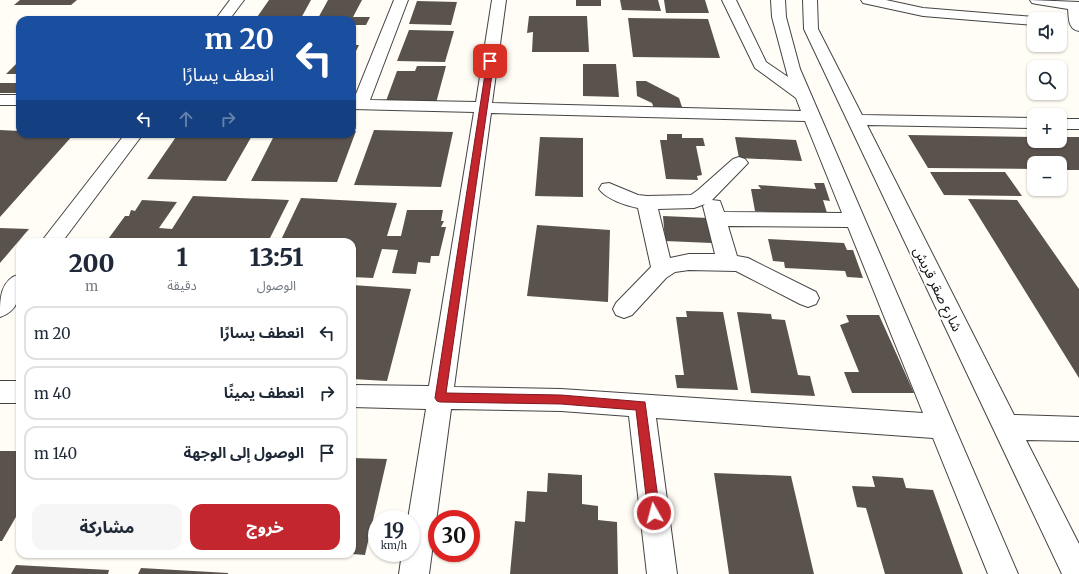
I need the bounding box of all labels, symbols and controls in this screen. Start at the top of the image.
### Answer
map controls [1027,12,1067,196]
button: sound [1027,12,1067,52]
text: 20 m [205,21,274,57]
icon: left [288,32,340,84]
pin [473,44,507,78]
icon: arrive [479,50,501,72]
button: search [1027,60,1067,100]
text: انعطف يسارًا [182,63,274,86]
icon: left [133,108,155,130]
icon: ahead [175,108,197,130]
icon: right [217,108,239,130]
button: + [1027,108,1067,148]
button: − [1027,156,1067,196]
text: 1 [176,242,188,273]
text: 13:51 [249,242,303,273]
street label: شارع صقر قريش [908,244,966,335]
text: 200 [69,248,115,279]
text: دقيقة [167,277,197,294]
text: الوصول [257,277,296,294]
text: m [85,278,98,295]
icon: left [316,322,338,344]
text: انعطف يسارًا [220,323,304,342]
text: 20 m [34,324,71,343]
icon: right [316,382,338,404]
text: انعطف يمينًا [224,383,304,402]
text: 40 m [34,384,71,403]
icon: arrive [316,442,338,464]
text: الوصول إلى الوجهة [184,443,304,462]
text: 140 m [34,444,77,463]
position arrow [633,492,675,534]
button: مشاركة [32,504,182,550]
button: خروج [190,504,340,550]
speed limit sign: 30 [428,510,480,562]
text: 19 [384,518,404,543]
text: km/h [381,539,407,552]

